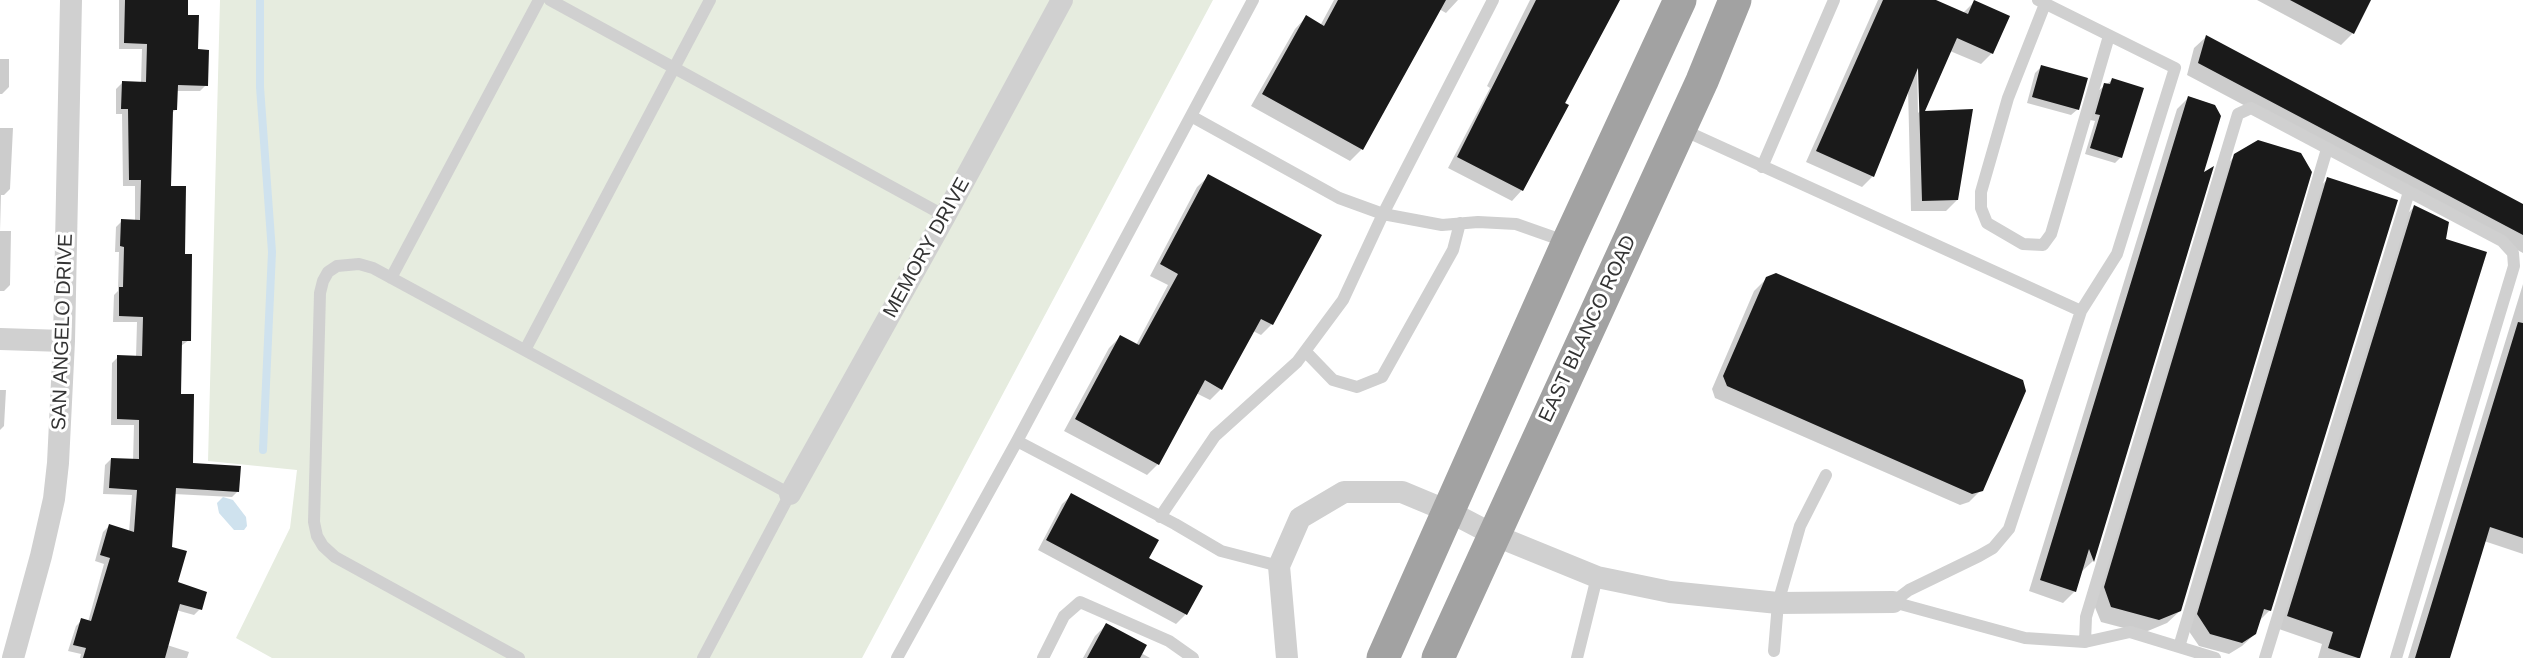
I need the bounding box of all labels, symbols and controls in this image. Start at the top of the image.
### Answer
street label: MEMORY DRIVE [879,174,975,322]
street label: EAST BLANCO ROAD [1534,232,1642,426]
street label: SAN ANGELO DRIVE [48,233,78,431]

